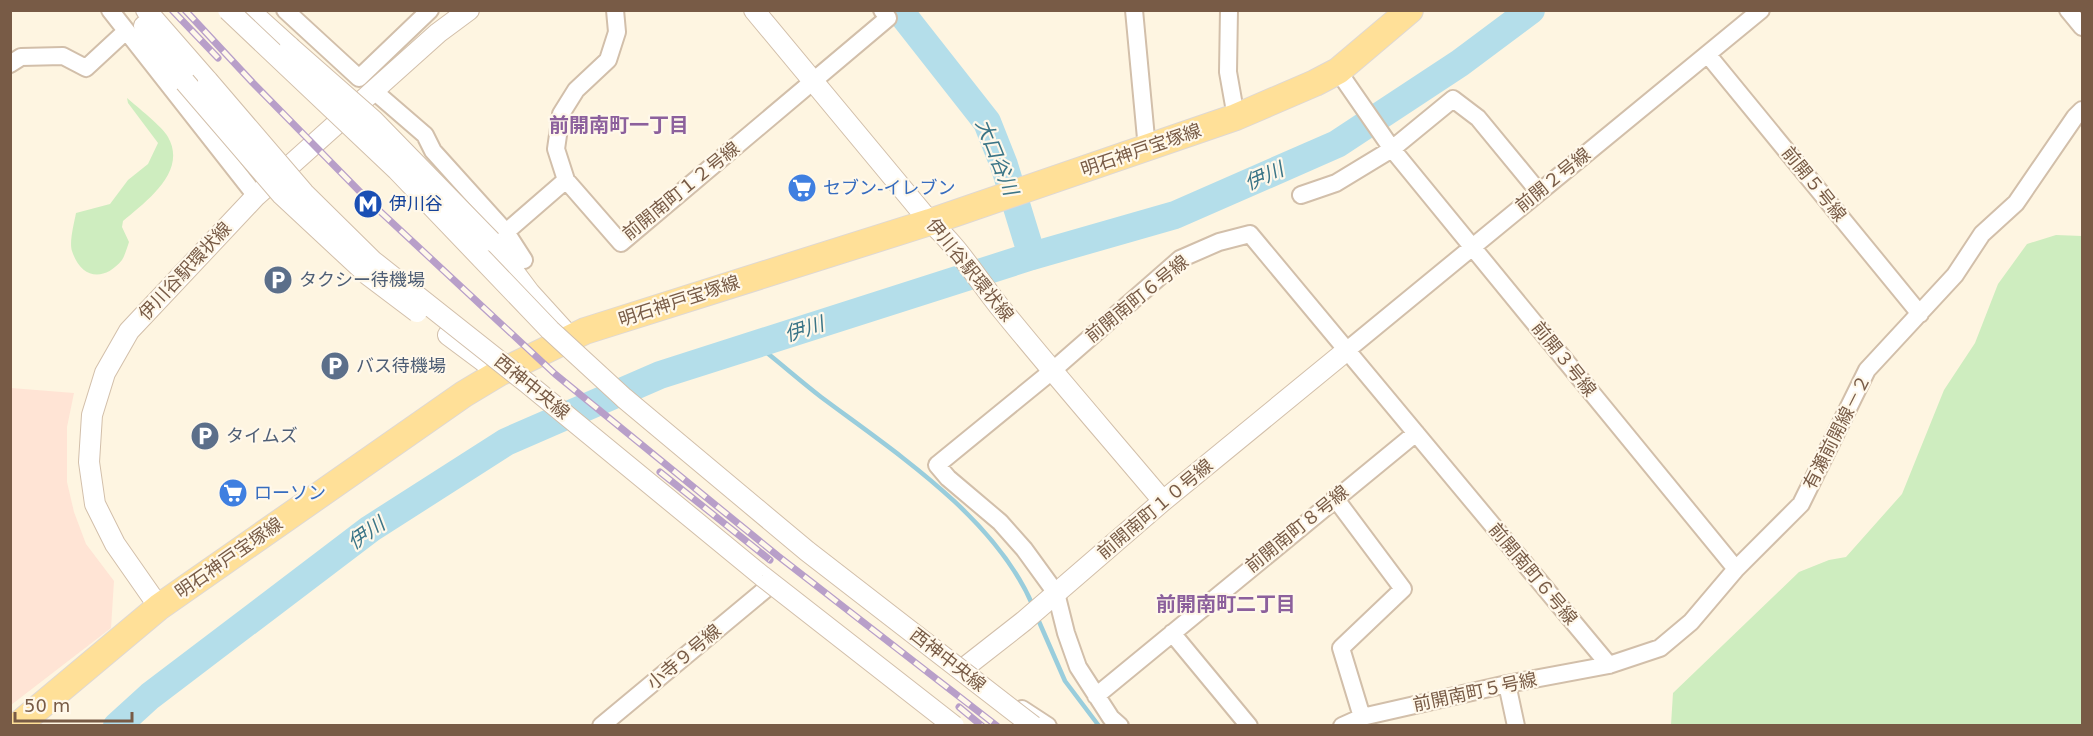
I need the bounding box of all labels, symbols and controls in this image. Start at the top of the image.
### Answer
district label: 前開南町一丁目 [549,113,689,137]
water label: 大口谷川 [971,115,1024,200]
street label: 明石神戸宝塚線 [1078,119,1204,180]
street label: 前開南町１２号線 [618,137,743,244]
street label: 前開５号線 [1778,142,1851,225]
street label: 前開２号線 [1511,143,1594,216]
water label: 伊川 [1241,156,1289,195]
supermarket icon: セブン-イレブン [786,172,818,204]
place label: セブン-イレブン [823,177,956,198]
metro station icon: 伊川谷 [352,188,384,220]
place label: 伊川谷 [389,193,443,214]
street label: 伊川谷駅環状線 [923,214,1018,325]
street label: 伊川谷駅環状線 [134,217,235,324]
street label: 前開南町６号線 [1081,251,1192,346]
parking icon: タクシー待機場 [262,264,294,296]
place label: タクシー待機場 [299,269,425,290]
street label: 明石神戸宝塚線 [616,271,742,330]
water label: 伊川 [781,311,829,347]
street label: 前開３号線 [1528,317,1601,400]
parking icon: バス待機場 [319,350,351,382]
street label: 西神中央線 [491,350,574,423]
place label: バス待機場 [356,355,446,376]
street label: 有瀬前開線－２ [1799,371,1875,493]
parking icon: タイムズ [189,420,221,452]
place label: タイムズ [226,425,298,446]
street label: 前開南町１０号線 [1093,454,1217,563]
supermarket icon: ローソン [217,477,249,509]
street label: 前開南町８号線 [1241,481,1352,576]
place label: ローソン [254,482,326,503]
water label: 伊川 [343,511,391,554]
street label: 明石神戸宝塚線 [171,513,286,602]
street label: 前開南町６号線 [1485,519,1582,629]
district label: 前開南町二丁目 [1156,592,1296,616]
street label: 小寺９号線 [642,620,725,694]
street label: 西神中央線 [906,624,990,696]
street label: 前開南町５号線 [1411,668,1539,715]
scale bar [15,685,132,723]
text: 50 m [24,695,70,716]

